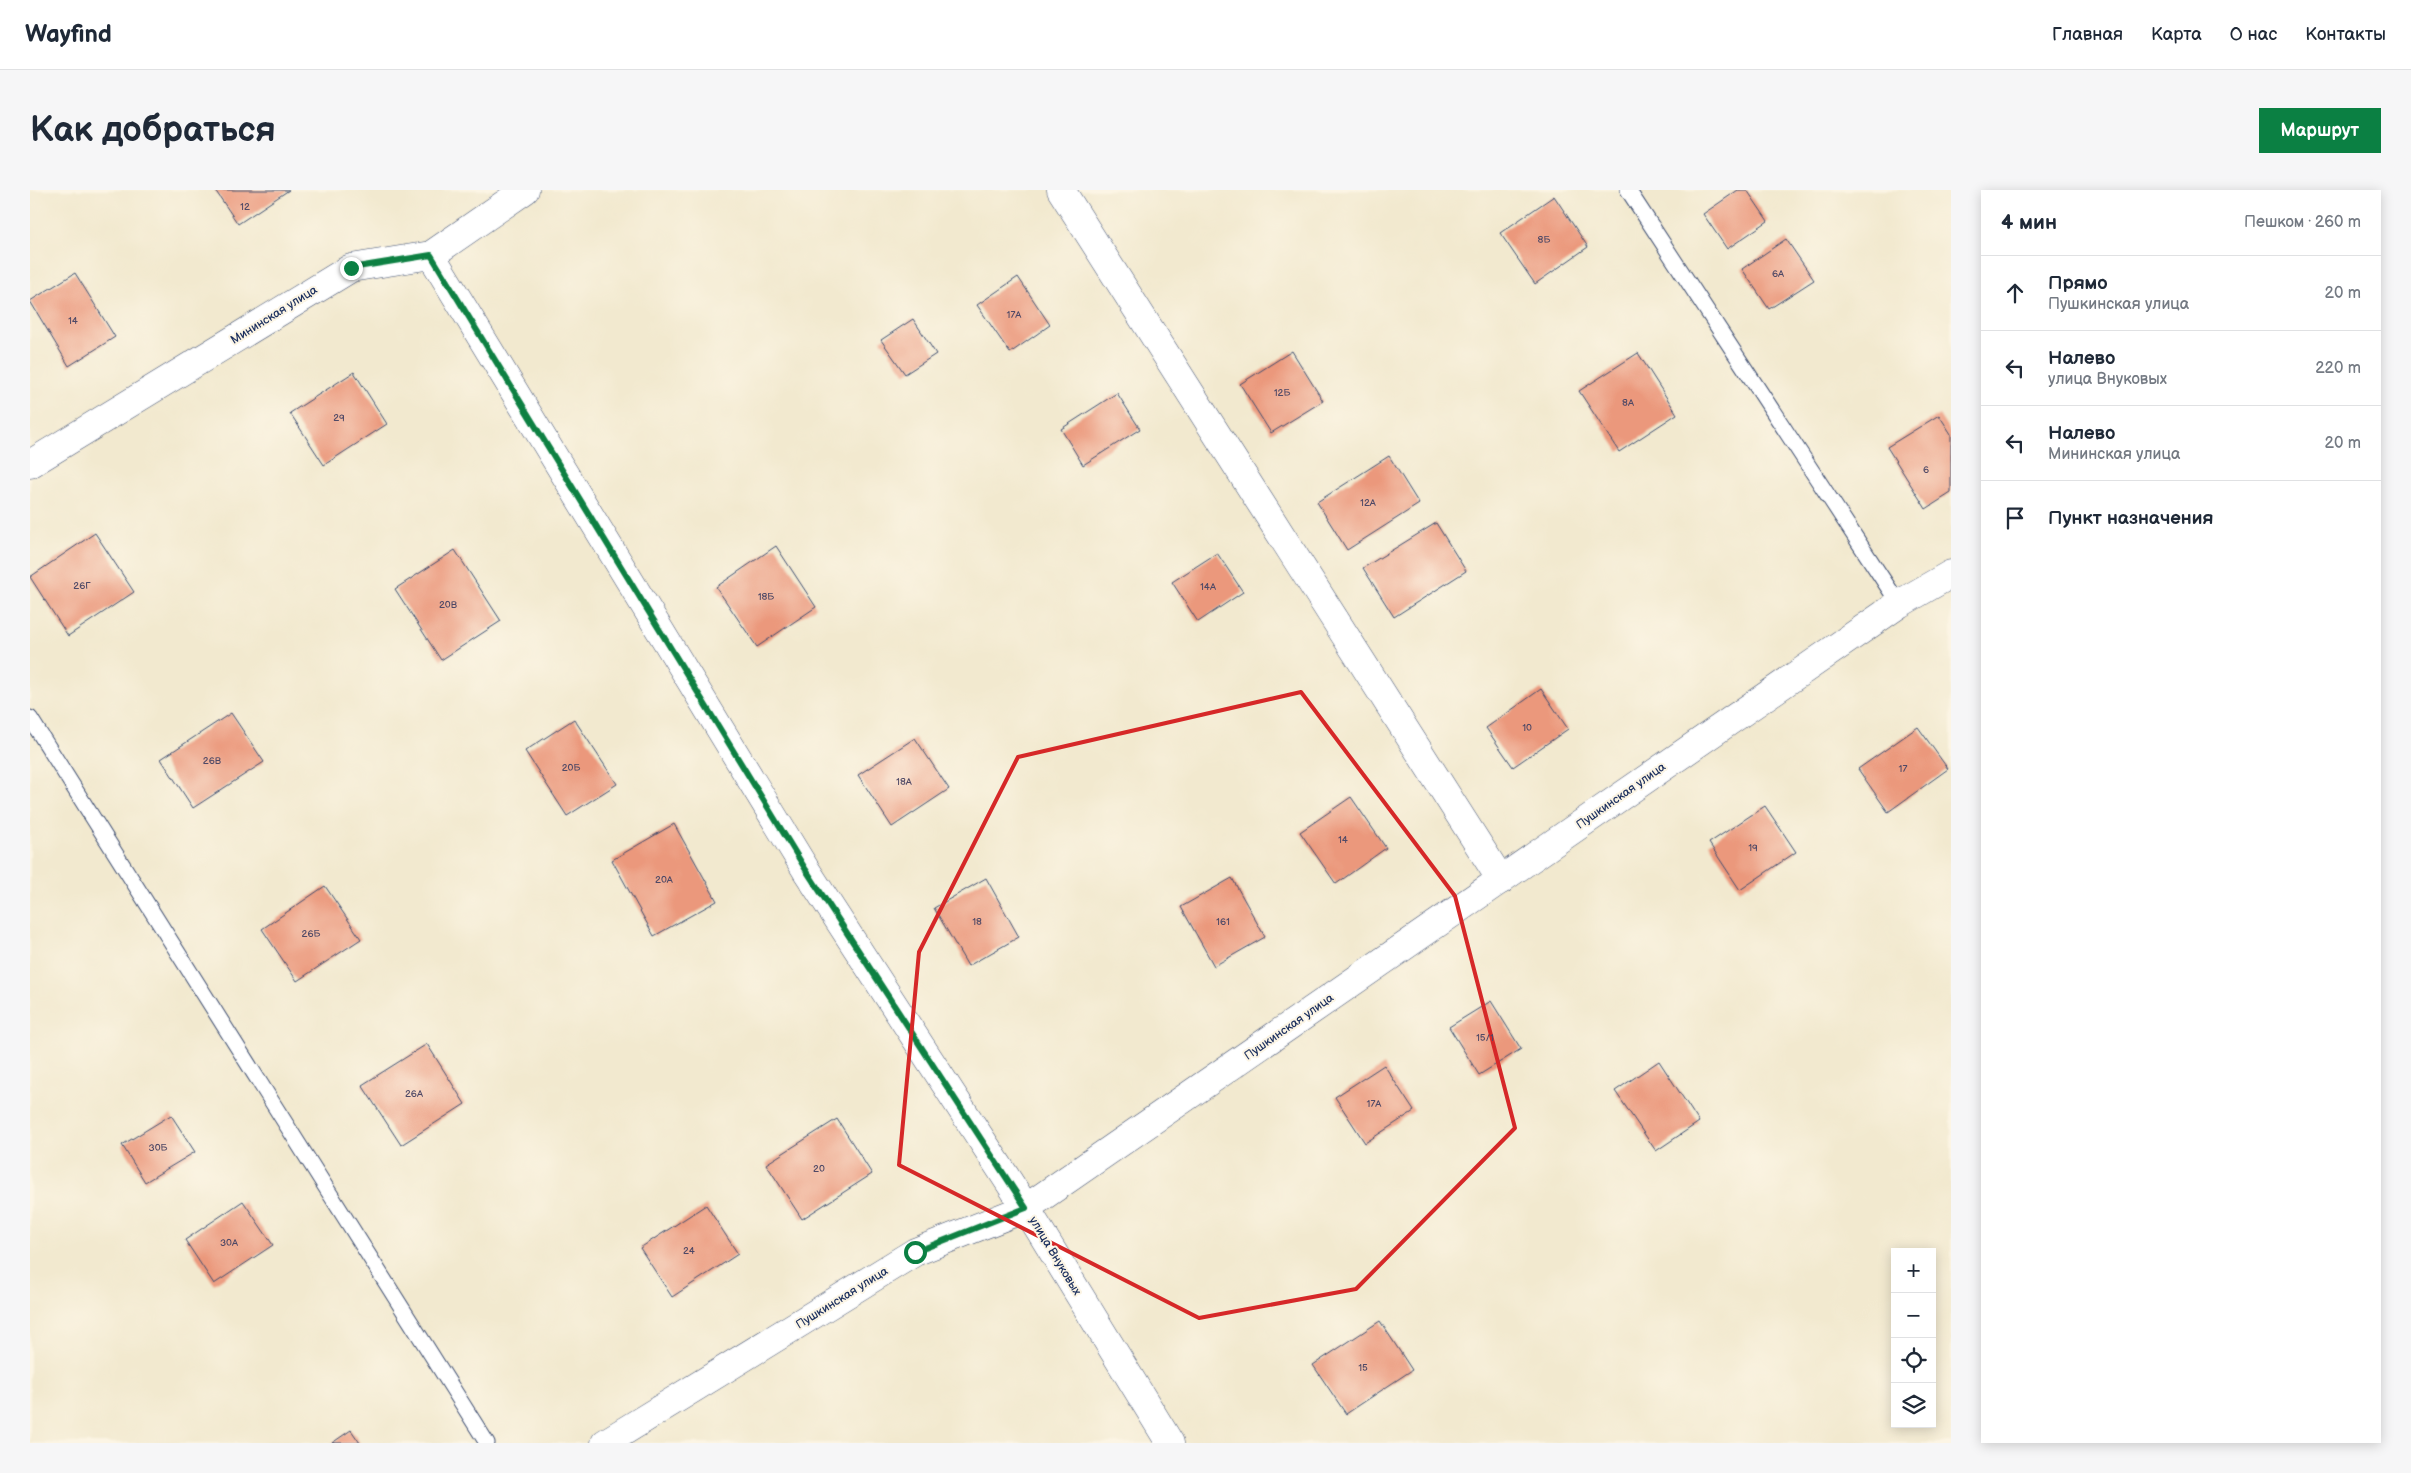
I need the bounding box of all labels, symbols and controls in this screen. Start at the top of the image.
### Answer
text: Wayfind [25,20,112,49]
text: Главная [2052,24,2123,45]
text: Карта [2151,24,2202,45]
text: О нас [2230,24,2277,45]
text: Контакты [2305,24,2386,45]
button: Маршрут [2259,108,2381,153]
text: Как добраться [30,109,276,152]
house number: 12 [240,201,250,213]
text: 4 мин [2001,210,2057,235]
text: Пешком · 260 m [2244,213,2361,232]
house number: 8Б [1538,234,1550,246]
route end [340,257,363,280]
house number: 6А [1772,268,1785,280]
text: Прямо [2048,272,2108,295]
icon: ahead [2001,279,2029,307]
street label: Мининская улица [228,282,320,348]
text: 20 m [2325,284,2361,303]
text: Пушкинская улица [2048,295,2189,314]
house number: 17А [1007,309,1022,321]
house number: 14 [68,315,78,327]
text: Налево [2048,347,2115,370]
icon: left [2001,354,2029,382]
text: 220 m [2315,359,2361,378]
text: улица Внуковых [2048,370,2167,389]
house number: 12Б [1274,387,1290,399]
house number: 8А [1622,397,1635,409]
house number: 29 [333,412,345,424]
text: Налево [2048,422,2115,445]
icon: left [2001,429,2029,457]
text: 20 m [2325,434,2361,453]
text: Мининская улица [2048,445,2180,464]
house number: 6 [1923,464,1929,476]
house number: 12А [1360,497,1377,509]
icon: arrive [2001,504,2029,532]
text: Пункт назначения [2048,507,2213,530]
house number: 26Г [73,580,91,592]
house number: 14А [1200,581,1217,593]
house number: 18Б [758,591,774,603]
house number: 20В [439,599,458,611]
house number: 10 [1522,722,1532,734]
house number: 26В [203,755,222,767]
street label: Пушкинская улица [1573,759,1669,833]
house number: 20Б [562,762,580,774]
house number: 17 [1899,763,1907,775]
house number: 18А [896,776,913,788]
house number: 14 [1338,834,1348,846]
house number: 19 [1748,842,1758,854]
house number: 20А [655,874,674,886]
house number: 18 [972,916,982,928]
house number: 161 [1216,916,1230,928]
house number: 26Б [302,928,321,940]
street label: Пушкинская улица [1241,990,1337,1064]
house number: 15/1 [1476,1032,1494,1044]
house number: 26А [405,1088,424,1100]
house number: 17А [1367,1098,1382,1110]
house number: 30Б [149,1142,168,1154]
house number: 20 [813,1163,825,1175]
street label: улица Внуковых [1026,1214,1085,1299]
house number: 30А [220,1237,239,1249]
route start [904,1241,927,1264]
house number: 24 [683,1245,695,1257]
map controls [1891,1248,1936,1428]
button: + [1891,1248,1936,1293]
street label: Пушкинская улица [793,1264,891,1332]
button: − [1891,1293,1936,1338]
button: locate [1891,1338,1936,1383]
house number: 15 [1358,1362,1368,1374]
button: layers [1891,1383,1936,1428]

